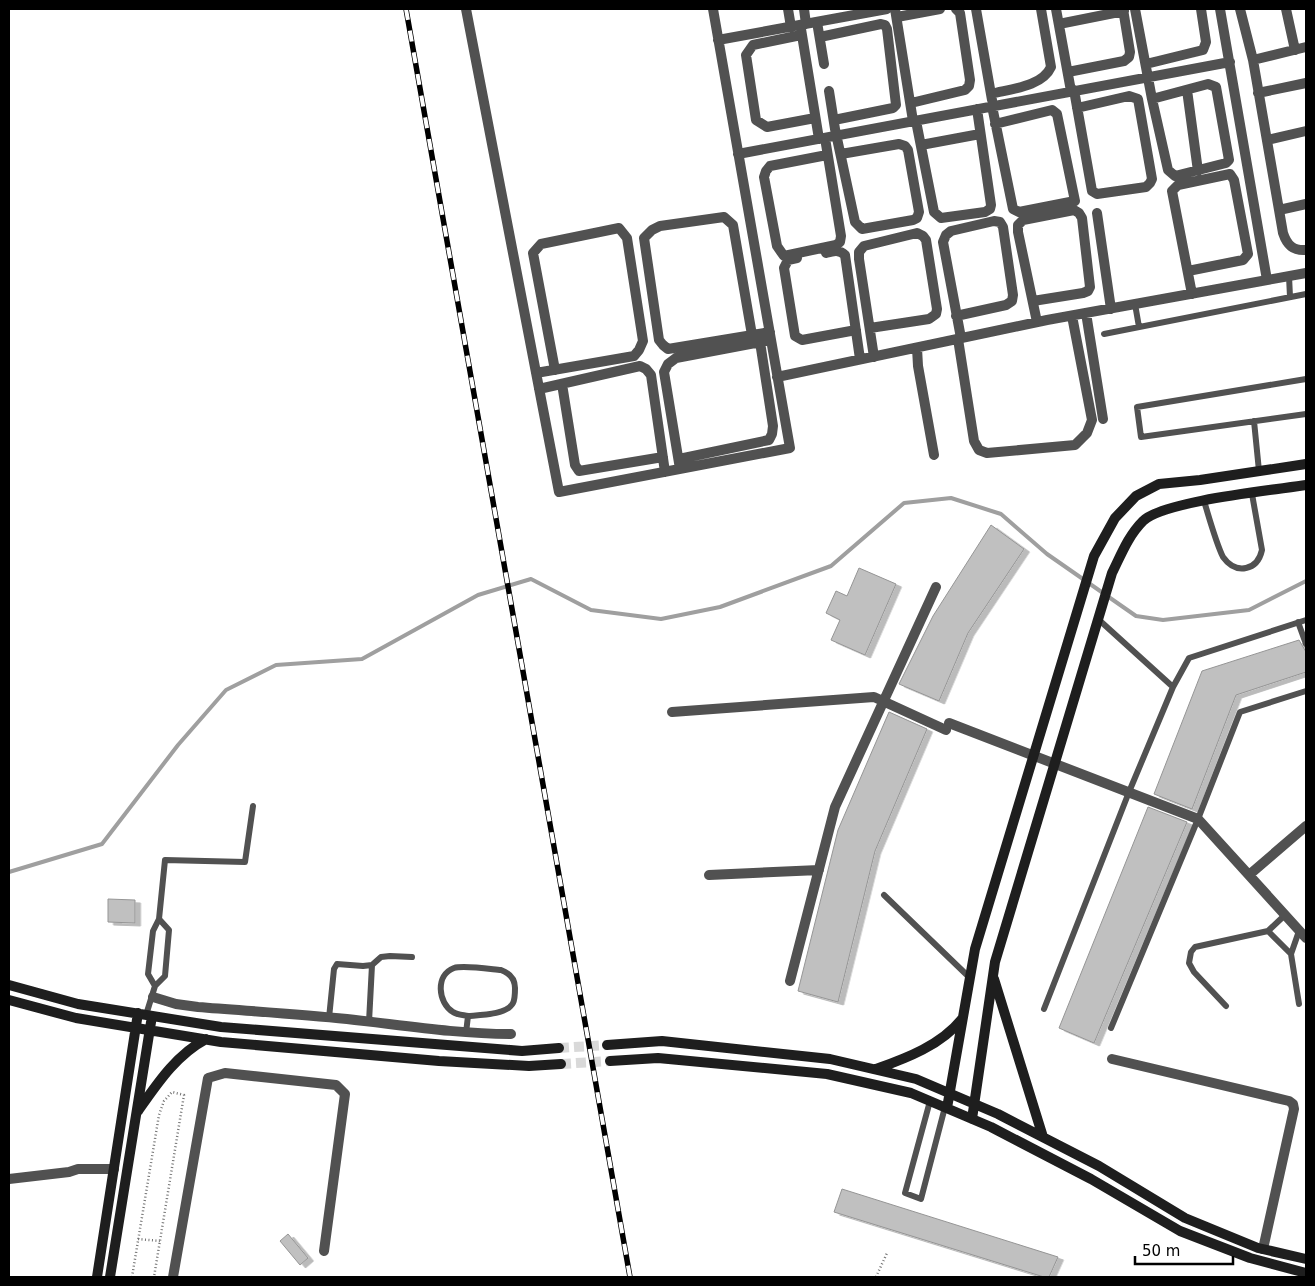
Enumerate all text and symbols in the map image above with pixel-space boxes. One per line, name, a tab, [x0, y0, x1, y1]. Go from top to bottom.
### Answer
scale bar	[1135, 1234, 1232, 1266]
text: 50 m	[1142, 1242, 1180, 1260]

